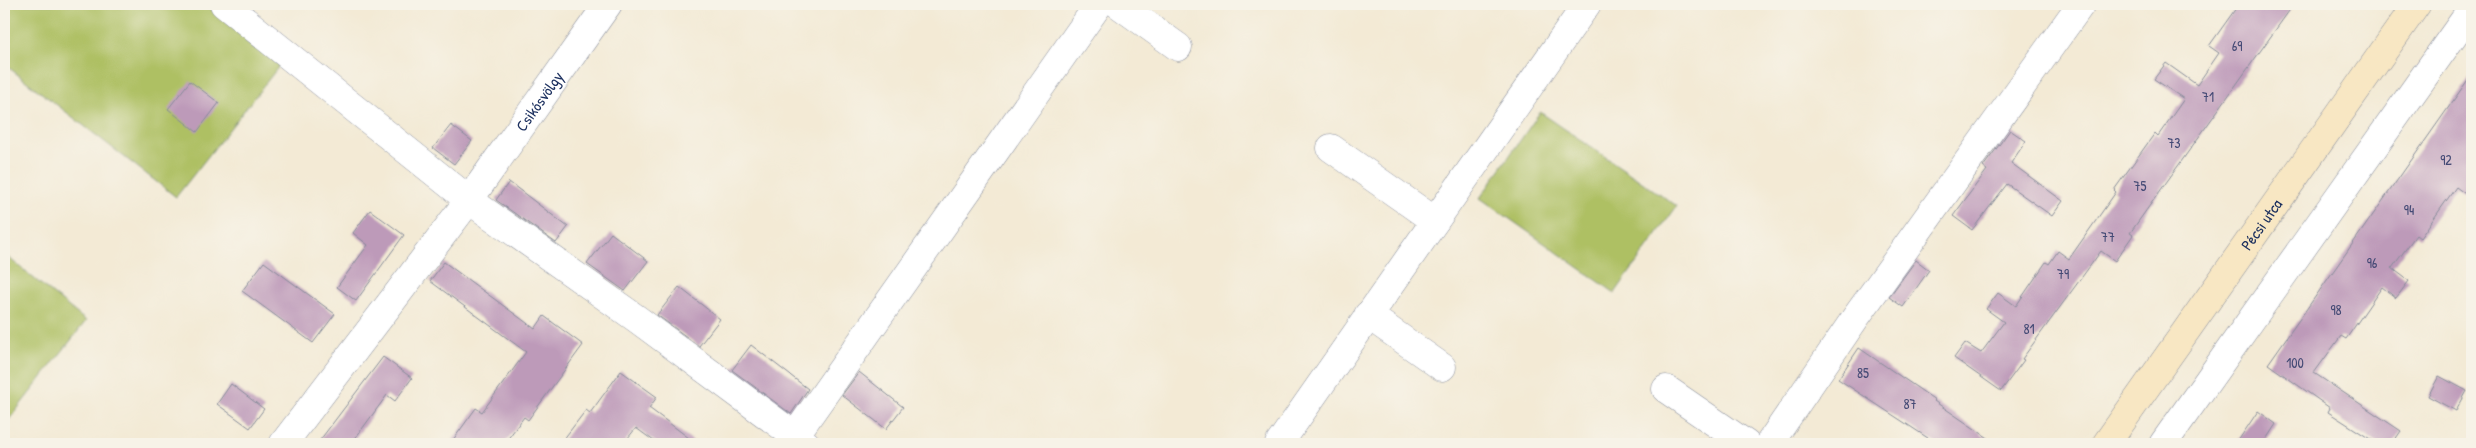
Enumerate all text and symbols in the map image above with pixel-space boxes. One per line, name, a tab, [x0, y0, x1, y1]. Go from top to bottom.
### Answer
house number: 69	[2232, 36, 2242, 55]
street label: Csikósvölgy	[510, 67, 568, 136]
house number: 71	[2202, 87, 2214, 106]
house number: 73	[2167, 133, 2181, 152]
house number: 92	[2440, 150, 2452, 169]
house number: 75	[2134, 176, 2147, 195]
street label: Pécsi utca	[2235, 194, 2287, 254]
house number: 94	[2404, 200, 2414, 219]
house number: 77	[2101, 227, 2115, 246]
house number: 96	[2367, 253, 2378, 272]
house number: 79	[2057, 264, 2069, 283]
house number: 98	[2330, 300, 2342, 319]
house number: 81	[2023, 319, 2035, 338]
house number: 100	[2286, 353, 2304, 372]
house number: 85	[1857, 363, 1869, 382]
house number: 87	[1904, 394, 1917, 413]

